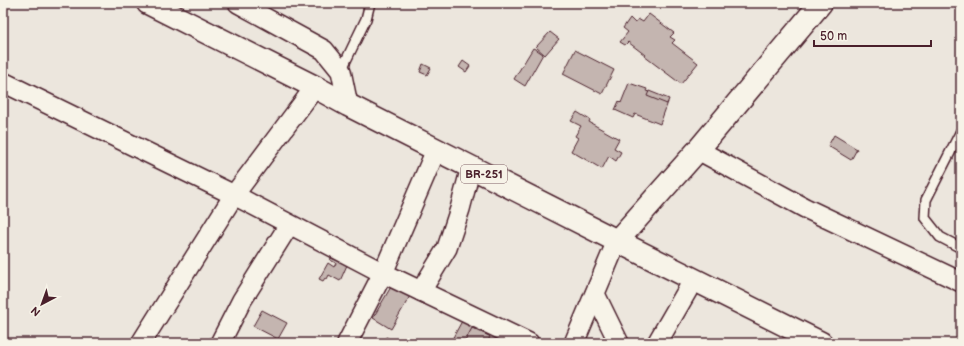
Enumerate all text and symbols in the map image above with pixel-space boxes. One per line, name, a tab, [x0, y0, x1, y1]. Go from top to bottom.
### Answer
scale bar	[814, 22, 931, 48]
text: 50 m	[820, 29, 847, 44]
road number: BR-251	[461, 165, 507, 183]
north arrow	[22, 284, 62, 324]
text: N	[28, 304, 43, 319]

